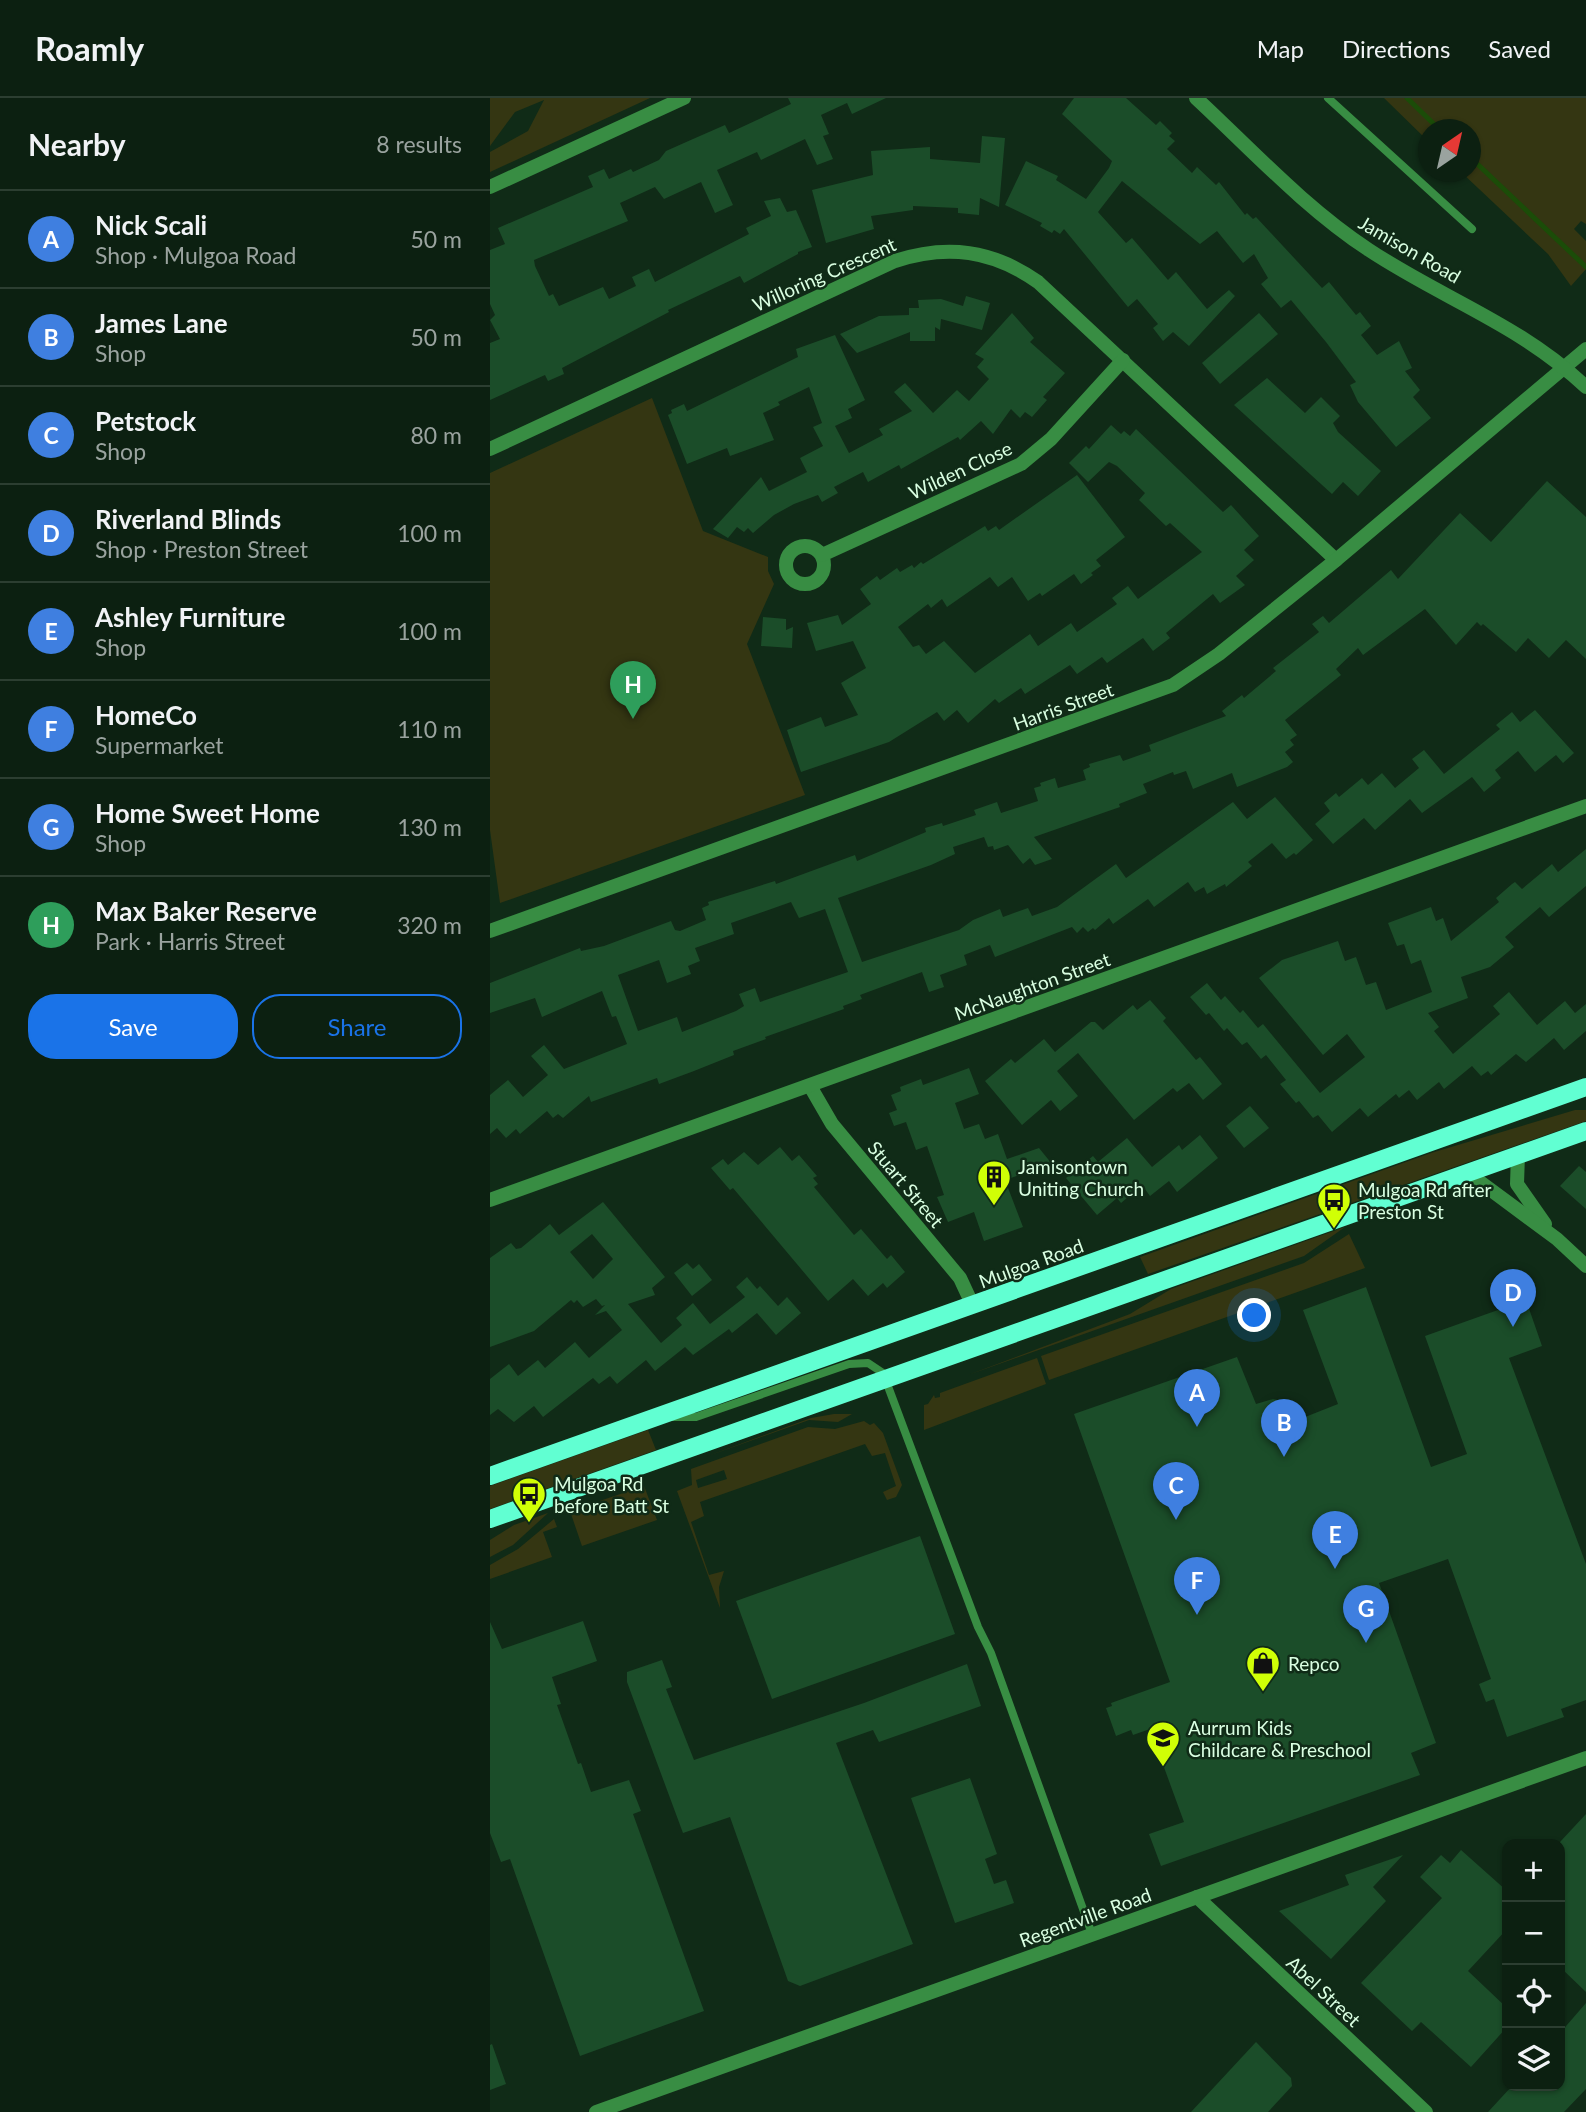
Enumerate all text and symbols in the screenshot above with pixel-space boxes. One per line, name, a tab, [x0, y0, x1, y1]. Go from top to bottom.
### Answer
text: Roamly	[35, 28, 144, 68]
text: Map	[1257, 34, 1304, 63]
text: Directions	[1342, 34, 1450, 63]
text: Saved	[1488, 34, 1551, 63]
north arrow	[1418, 119, 1481, 182]
text: Nearby	[28, 126, 126, 162]
text: 8 results	[376, 130, 462, 158]
text: Nick Scali	[95, 209, 207, 241]
street label: Jamison Road	[1355, 211, 1465, 287]
text: A	[43, 225, 59, 253]
text: 50 m	[411, 225, 462, 253]
street label: Willoring Crescent	[749, 232, 899, 316]
text: Shop · Mulgoa Road	[95, 241, 296, 269]
text: James Lane	[95, 307, 228, 339]
text: B	[43, 323, 59, 351]
text: 50 m	[411, 323, 462, 351]
text: Shop	[95, 339, 146, 367]
text: Petstock	[95, 405, 196, 437]
text: C	[43, 421, 59, 449]
text: 80 m	[411, 421, 462, 449]
street label: Wilden Close	[905, 436, 1015, 504]
text: Shop	[95, 437, 146, 465]
text: Riverland Blinds	[95, 503, 281, 535]
text: D	[42, 519, 60, 547]
text: 100 m	[397, 519, 462, 547]
text: Shop · Preston Street	[95, 535, 308, 563]
text: Ashley Furniture	[95, 601, 285, 633]
text: E	[44, 617, 58, 645]
text: 100 m	[397, 617, 462, 645]
text: Shop	[95, 633, 146, 661]
pin: H	[610, 661, 656, 719]
street label: Harris Street	[1010, 677, 1117, 735]
text: HomeCo	[95, 699, 197, 731]
text: F	[44, 715, 58, 743]
text: 110 m	[397, 715, 462, 743]
text: Supermarket	[95, 731, 224, 759]
text: Home Sweet Home	[95, 797, 320, 829]
text: G	[43, 813, 59, 841]
text: 130 m	[397, 813, 462, 841]
text: Shop	[95, 829, 146, 857]
text: Max Baker Reserve	[95, 895, 317, 927]
text: H	[42, 911, 60, 939]
text: 320 m	[397, 911, 462, 939]
text: Park · Harris Street	[95, 927, 285, 955]
street label: McNaughton Street	[951, 947, 1113, 1025]
button: Save	[28, 994, 238, 1059]
button: Share	[252, 994, 462, 1059]
street label: Stuart Street	[863, 1136, 949, 1232]
place label: Jamisontown Uniting Church	[1018, 1155, 1144, 1200]
building icon: Jamisontown Uniting Church	[975, 1158, 1013, 1207]
place label: Mulgoa Rd after Preston St	[1358, 1178, 1492, 1223]
bus stop icon: Mulgoa Rd after Preston St	[1315, 1181, 1353, 1230]
street label: Mulgoa Road	[976, 1233, 1086, 1293]
pin: D	[1490, 1269, 1536, 1327]
your location	[1237, 1298, 1271, 1332]
pin: A	[1174, 1369, 1220, 1427]
pin: B	[1261, 1399, 1307, 1457]
pin: C	[1153, 1462, 1199, 1520]
place label: Mulgoa Rd before Batt St	[554, 1472, 669, 1517]
bus stop icon: Mulgoa Rd before Batt St	[510, 1475, 548, 1524]
pin: E	[1312, 1511, 1358, 1569]
pin: F	[1174, 1557, 1220, 1615]
pin: G	[1343, 1585, 1389, 1643]
shop icon: Repco	[1244, 1644, 1282, 1693]
place label: Repco	[1288, 1652, 1340, 1675]
place label: Aurrum Kids Childcare & Preschool	[1188, 1716, 1371, 1761]
school or university icon: Aurrum Kids Childcare & Preschool	[1144, 1719, 1182, 1768]
map controls	[1502, 1839, 1565, 2091]
button: +	[1502, 1839, 1565, 1902]
street label: Regentville Road	[1016, 1882, 1154, 1952]
button: −	[1502, 1902, 1565, 1965]
street label: Abel Street	[1282, 1951, 1366, 2031]
button: locate	[1502, 1965, 1565, 2028]
button: layers	[1502, 2028, 1565, 2091]

